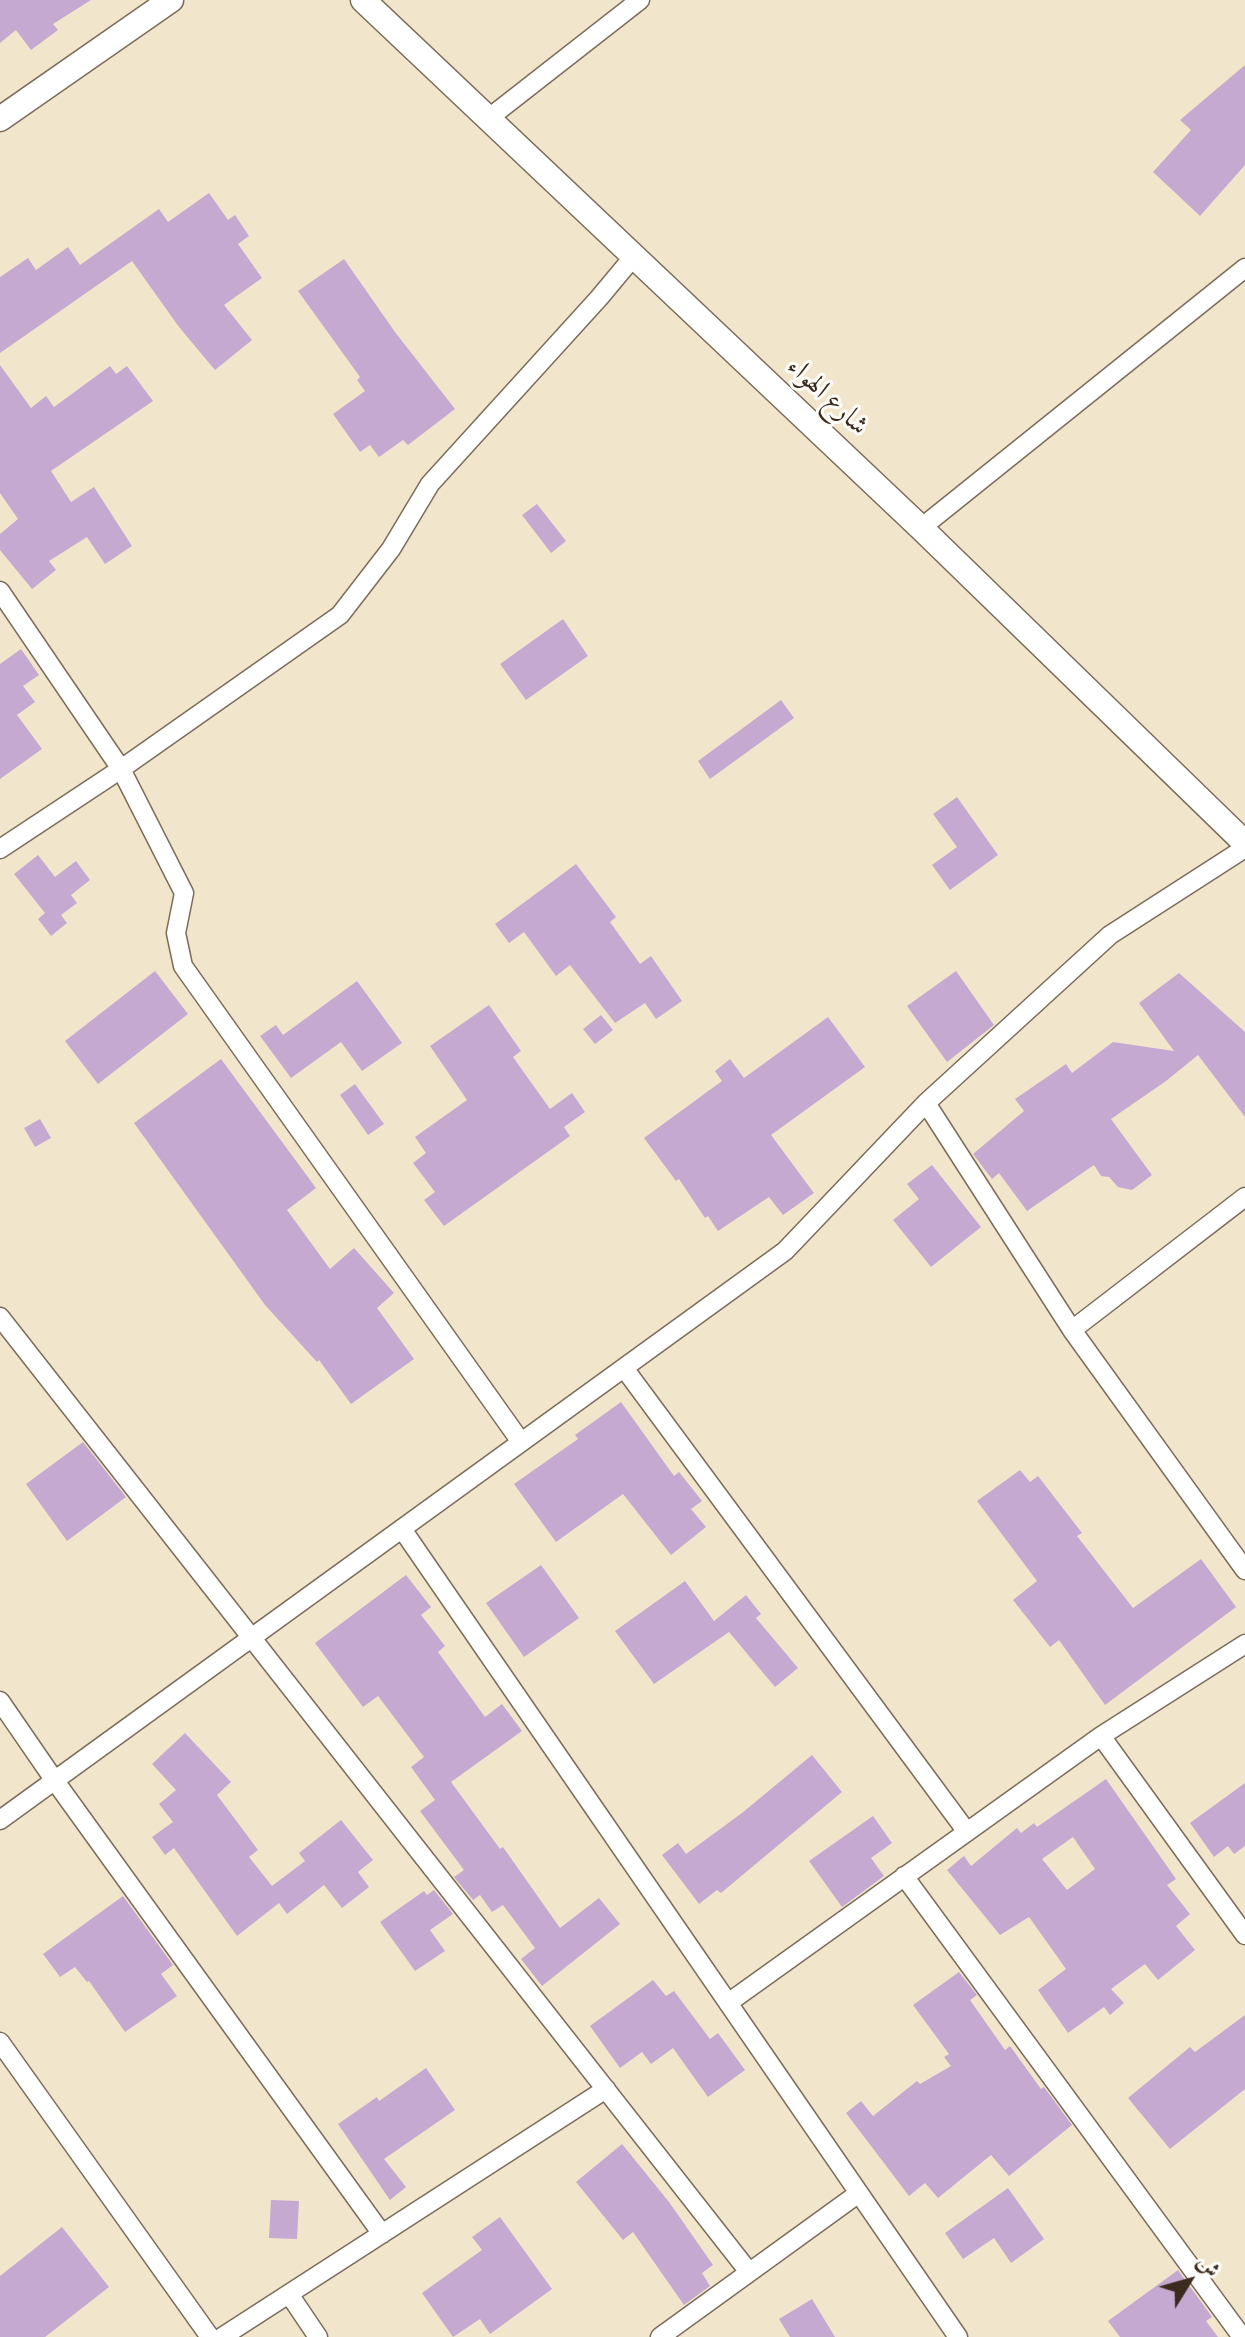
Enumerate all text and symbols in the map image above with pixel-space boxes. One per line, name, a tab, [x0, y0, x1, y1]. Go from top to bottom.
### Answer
street label: شارع الهواء	[779, 351, 875, 443]
north arrow	[1149, 2241, 1229, 2321]
text: ش	[1190, 2249, 1227, 2284]

